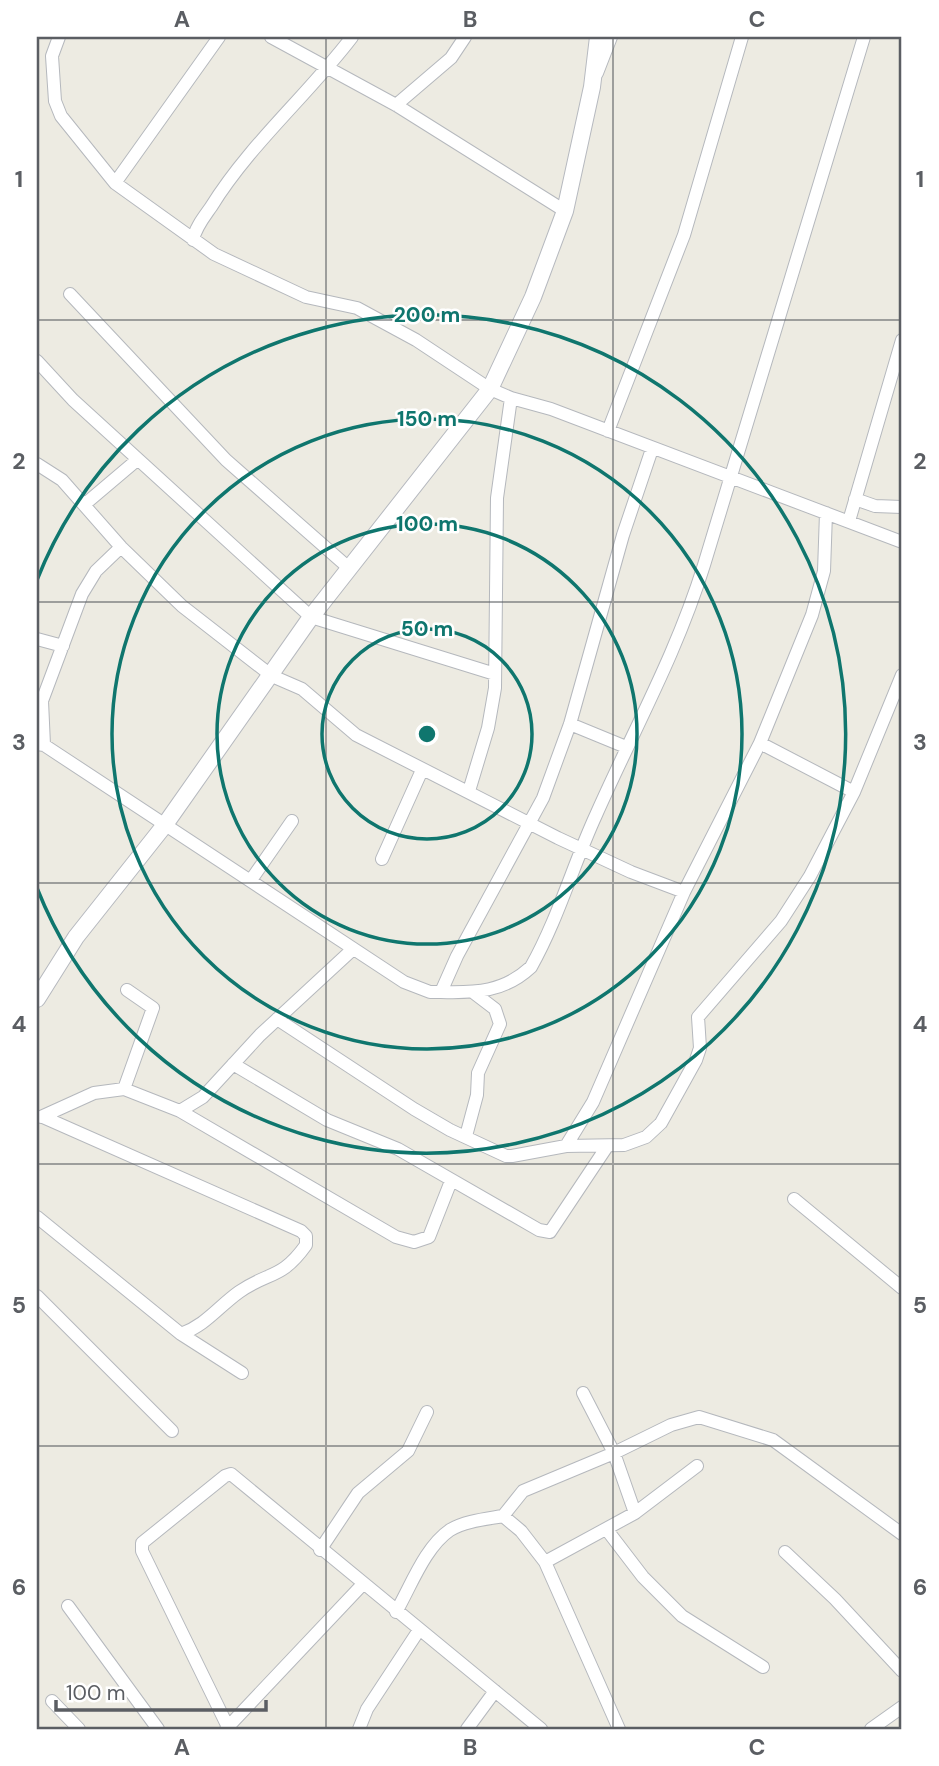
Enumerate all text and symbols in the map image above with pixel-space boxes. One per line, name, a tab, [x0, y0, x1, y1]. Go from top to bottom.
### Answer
text: A	[174, 4, 190, 34]
text: B	[463, 4, 477, 34]
text: C	[749, 4, 765, 34]
text: 1	[15, 164, 23, 194]
text: 1	[916, 164, 924, 194]
text: 200 m	[394, 301, 460, 329]
text: 150 m	[397, 405, 457, 433]
text: 2	[12, 446, 26, 476]
text: 2	[913, 446, 927, 476]
text: 100 m	[396, 510, 458, 538]
text: 50 m	[401, 615, 453, 643]
centre of rings	[415, 722, 439, 746]
text: 3	[12, 727, 26, 757]
text: 3	[913, 727, 927, 757]
text: 4	[12, 1009, 27, 1039]
text: 4	[913, 1009, 928, 1039]
text: 5	[12, 1290, 26, 1320]
text: 5	[913, 1290, 927, 1320]
text: 6	[12, 1572, 26, 1602]
text: 6	[913, 1572, 927, 1602]
scale bar	[56, 1668, 266, 1712]
text: 100 m	[66, 1679, 126, 1707]
text: A	[174, 1732, 190, 1762]
text: B	[463, 1732, 477, 1762]
text: C	[749, 1732, 765, 1762]

